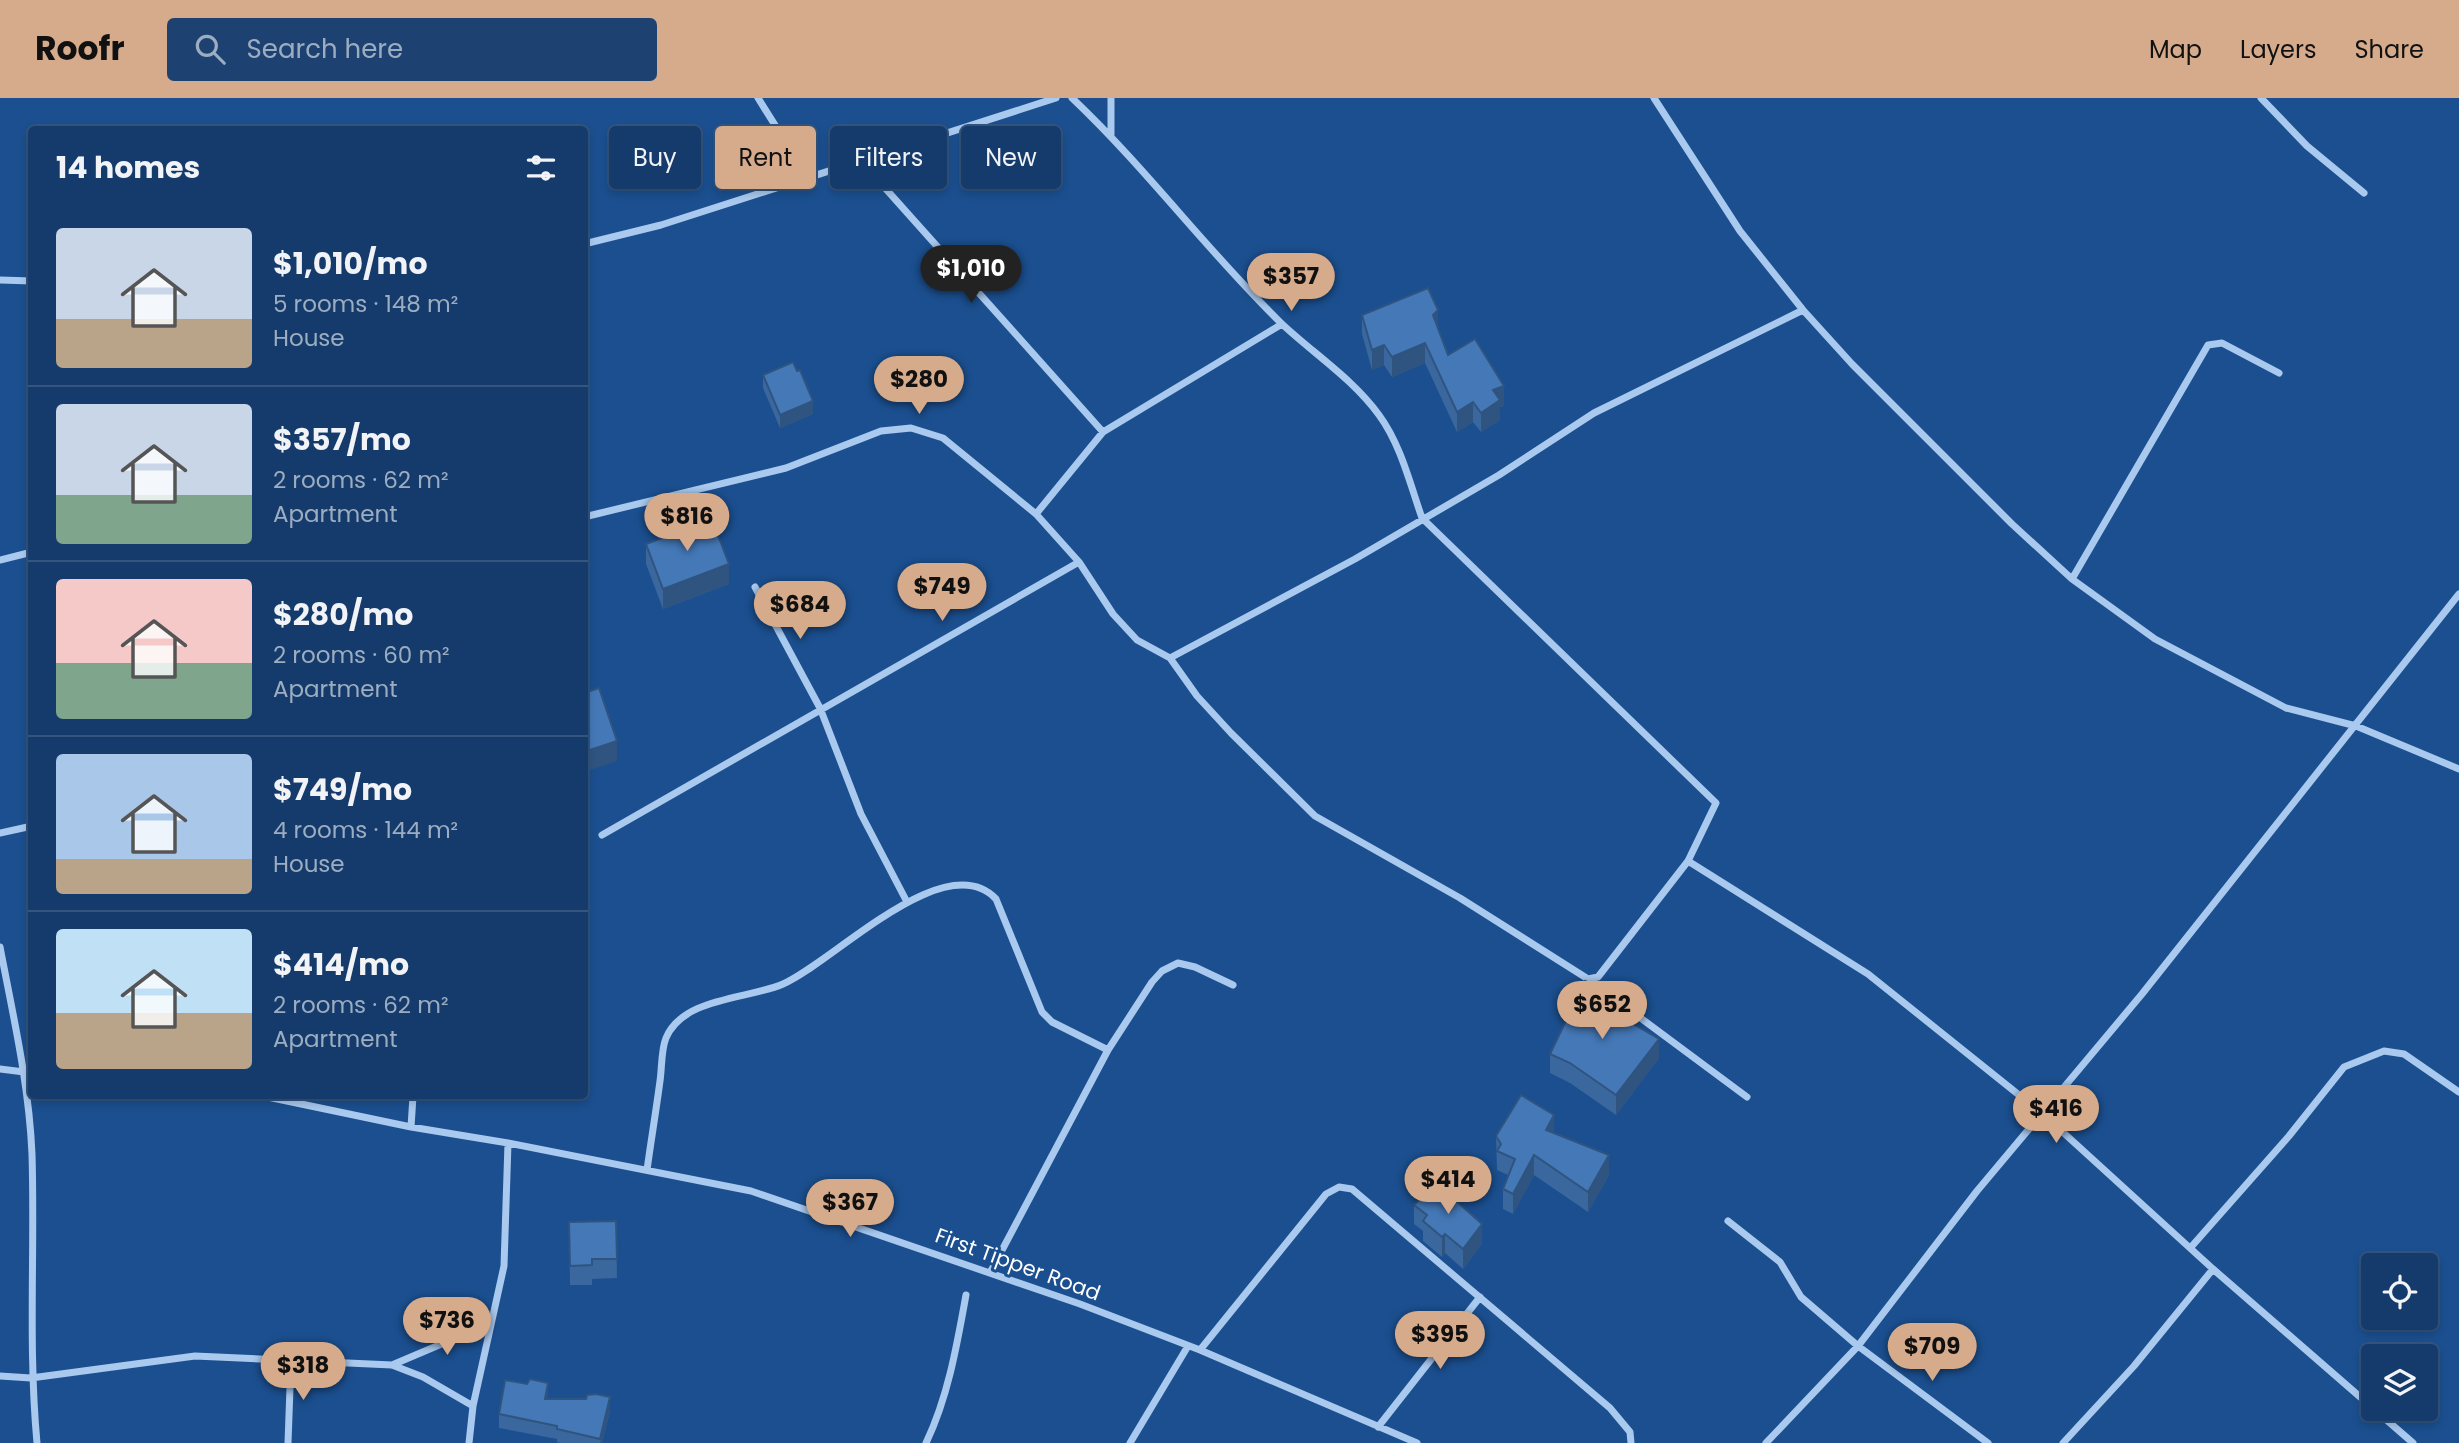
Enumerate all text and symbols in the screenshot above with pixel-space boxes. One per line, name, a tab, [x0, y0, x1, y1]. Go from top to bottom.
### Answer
search box	[167, 18, 657, 81]
text: Roofr	[35, 25, 125, 72]
icon: search	[191, 30, 229, 68]
text: Search here	[247, 31, 403, 67]
text: Map	[2149, 33, 2202, 66]
text: Layers	[2240, 33, 2316, 66]
text: Share	[2354, 33, 2424, 66]
chip: Buy	[609, 126, 701, 189]
chip: Rent	[715, 126, 816, 189]
chip: Filters	[830, 126, 947, 189]
chip: New	[961, 126, 1061, 189]
text: 14 homes	[56, 146, 200, 189]
icon: filters	[522, 149, 560, 187]
text: $1,010/mo	[273, 242, 428, 285]
pin: $1,010	[914, 246, 1028, 305]
text: $1,010	[936, 252, 1006, 284]
pin: $357	[1250, 254, 1332, 313]
icon: home	[112, 256, 196, 340]
text: $357	[1263, 260, 1319, 292]
text: 5 rooms · 148 m²	[273, 288, 458, 320]
text: House	[273, 322, 345, 354]
pin: $280	[878, 356, 960, 416]
text: $280	[890, 363, 948, 395]
text: $357/mo	[273, 418, 411, 461]
icon: home	[112, 432, 196, 516]
text: 2 rooms · 62 m²	[273, 464, 449, 496]
pin: $816	[646, 494, 728, 553]
text: Apartment	[273, 498, 398, 530]
text: $816	[660, 500, 714, 532]
pin: $749	[901, 564, 983, 623]
text: $749	[913, 570, 971, 602]
pin: $684	[759, 582, 841, 641]
text: $684	[770, 588, 830, 620]
text: $280/mo	[273, 593, 413, 636]
icon: home	[112, 607, 196, 691]
text: 2 rooms · 60 m²	[273, 639, 450, 671]
text: Apartment	[273, 673, 398, 705]
text: $749/mo	[273, 768, 412, 811]
icon: home	[112, 782, 196, 866]
text: 4 rooms · 144 m²	[273, 814, 458, 846]
text: House	[273, 848, 345, 880]
text: $414/mo	[273, 943, 409, 986]
icon: home	[112, 957, 196, 1041]
pin: $652	[1561, 982, 1643, 1041]
text: $652	[1573, 988, 1631, 1020]
text: 2 rooms · 62 m²	[273, 989, 449, 1021]
text: Apartment	[273, 1023, 398, 1055]
pin: $416	[2015, 1086, 2097, 1145]
text: $416	[2029, 1092, 2083, 1124]
pin: $414	[1407, 1156, 1489, 1216]
text: $414	[1421, 1163, 1475, 1195]
pin: $367	[809, 1180, 891, 1239]
text: $367	[822, 1186, 878, 1218]
street label: First Tipper Road	[931, 1221, 1105, 1307]
map controls	[2361, 1253, 2438, 1421]
button: locate	[2361, 1253, 2438, 1330]
pin: $736	[406, 1298, 488, 1357]
text: $736	[419, 1304, 475, 1336]
pin: $395	[1399, 1312, 1481, 1371]
text: $395	[1411, 1318, 1469, 1350]
pin: $709	[1891, 1324, 1973, 1383]
text: $709	[1904, 1330, 1960, 1362]
pin: $318	[262, 1342, 344, 1402]
button: layers	[2361, 1344, 2438, 1421]
text: $318	[277, 1349, 329, 1381]

